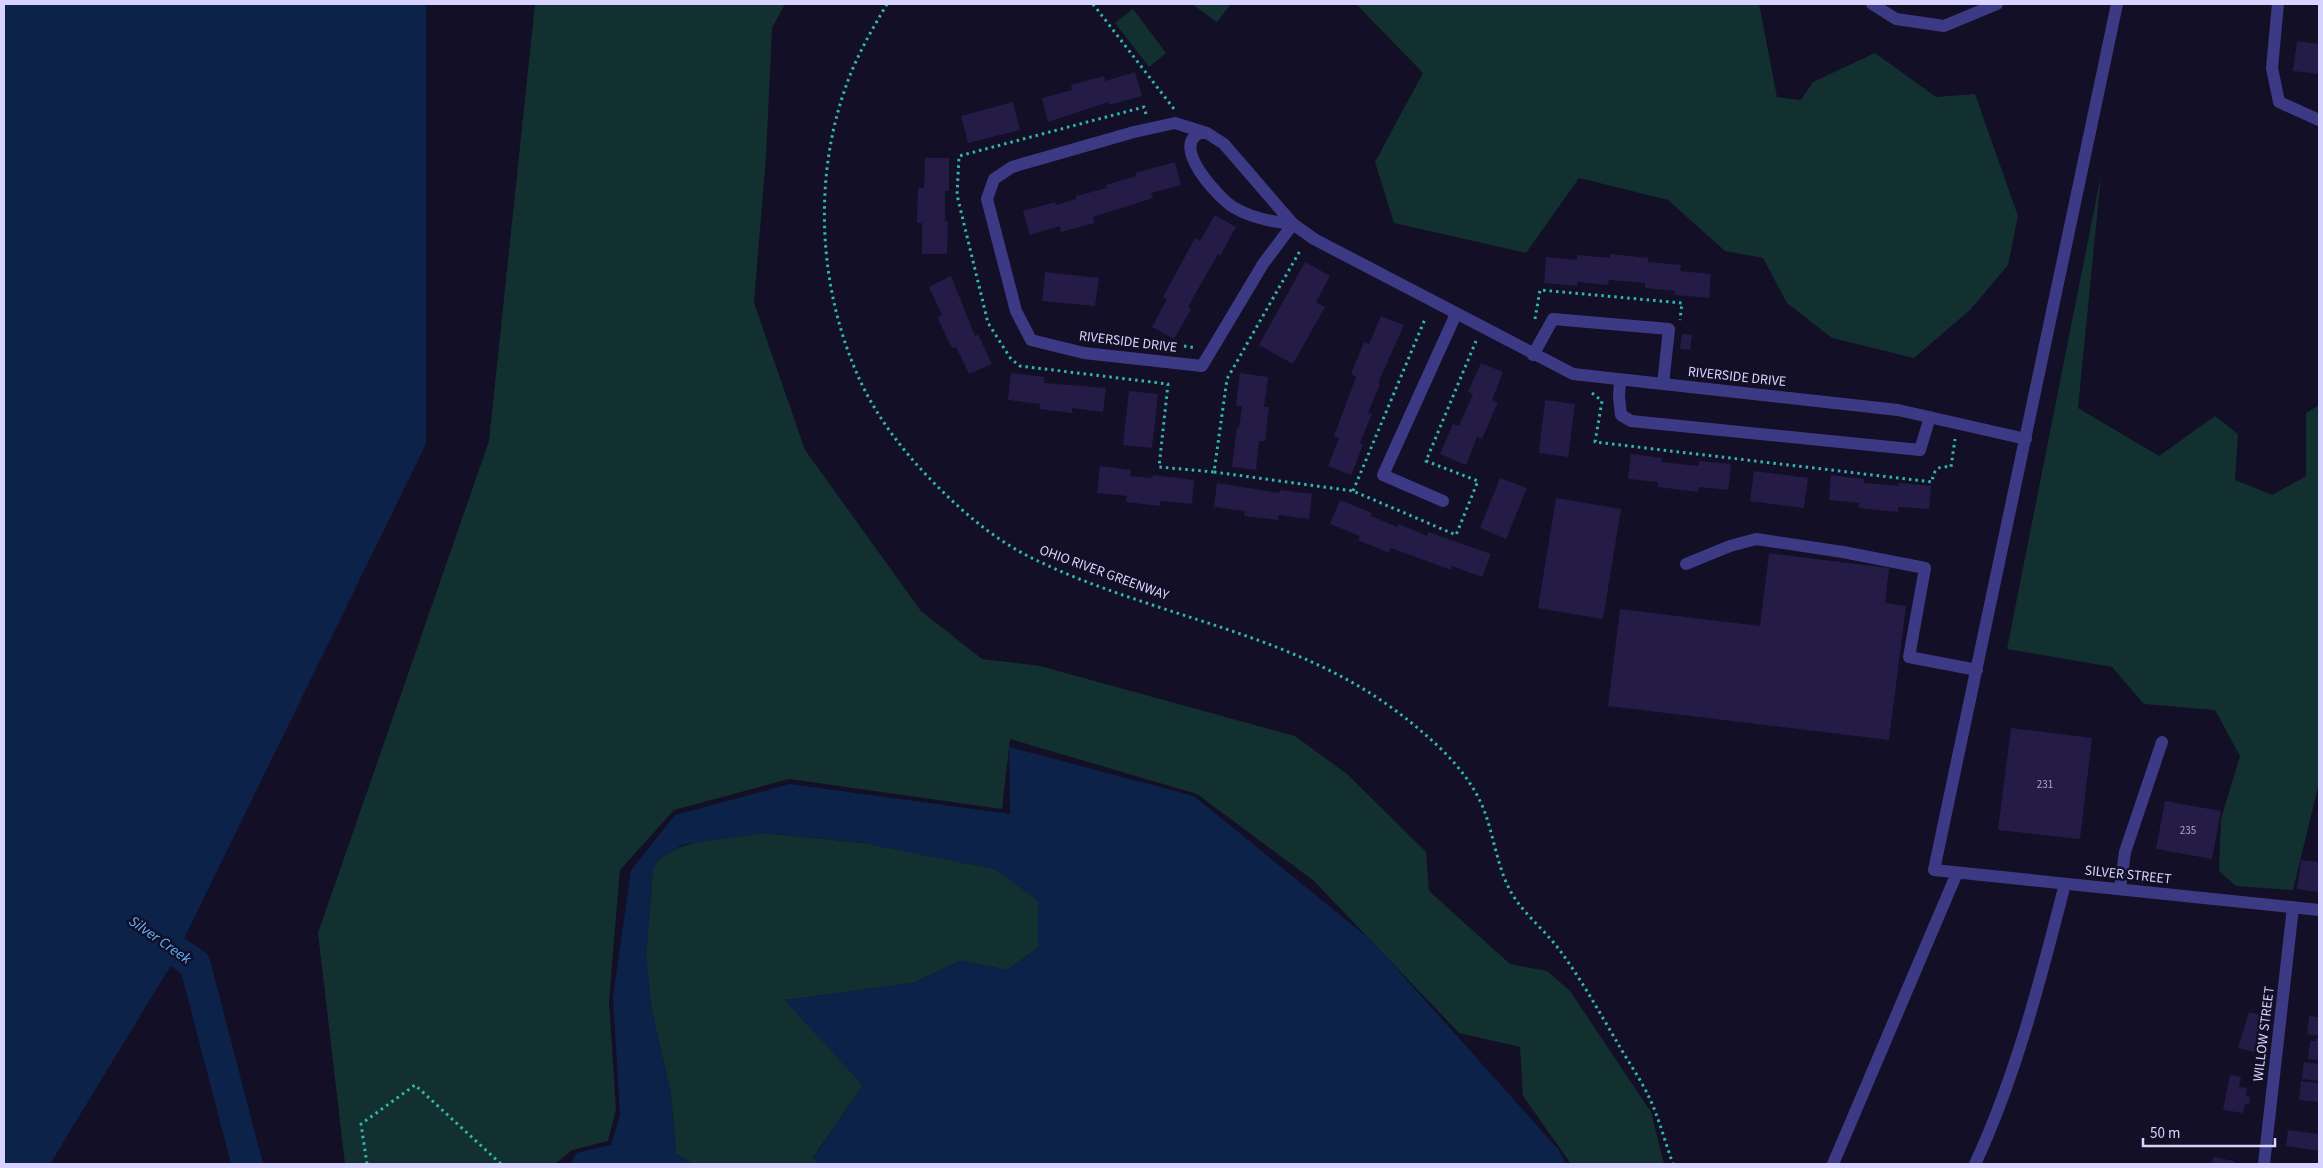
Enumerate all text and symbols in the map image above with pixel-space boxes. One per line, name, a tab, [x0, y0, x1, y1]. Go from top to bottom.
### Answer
street label: RIVERSIDE DRIVE	[1078, 326, 1178, 358]
street label: RIVERSIDE DRIVE	[1687, 362, 1787, 392]
street label: OHIO RIVER GREENWAY	[1036, 540, 1172, 606]
house number: 231	[2037, 777, 2053, 792]
house number: 235	[2180, 823, 2196, 838]
street label: SILVER STREET	[2084, 860, 2173, 890]
water label: Silver Creek	[125, 911, 196, 970]
street label: WILLOW STREET	[2248, 985, 2280, 1083]
scale bar	[2143, 1116, 2276, 1148]
text: 50 m	[2150, 1123, 2180, 1144]

